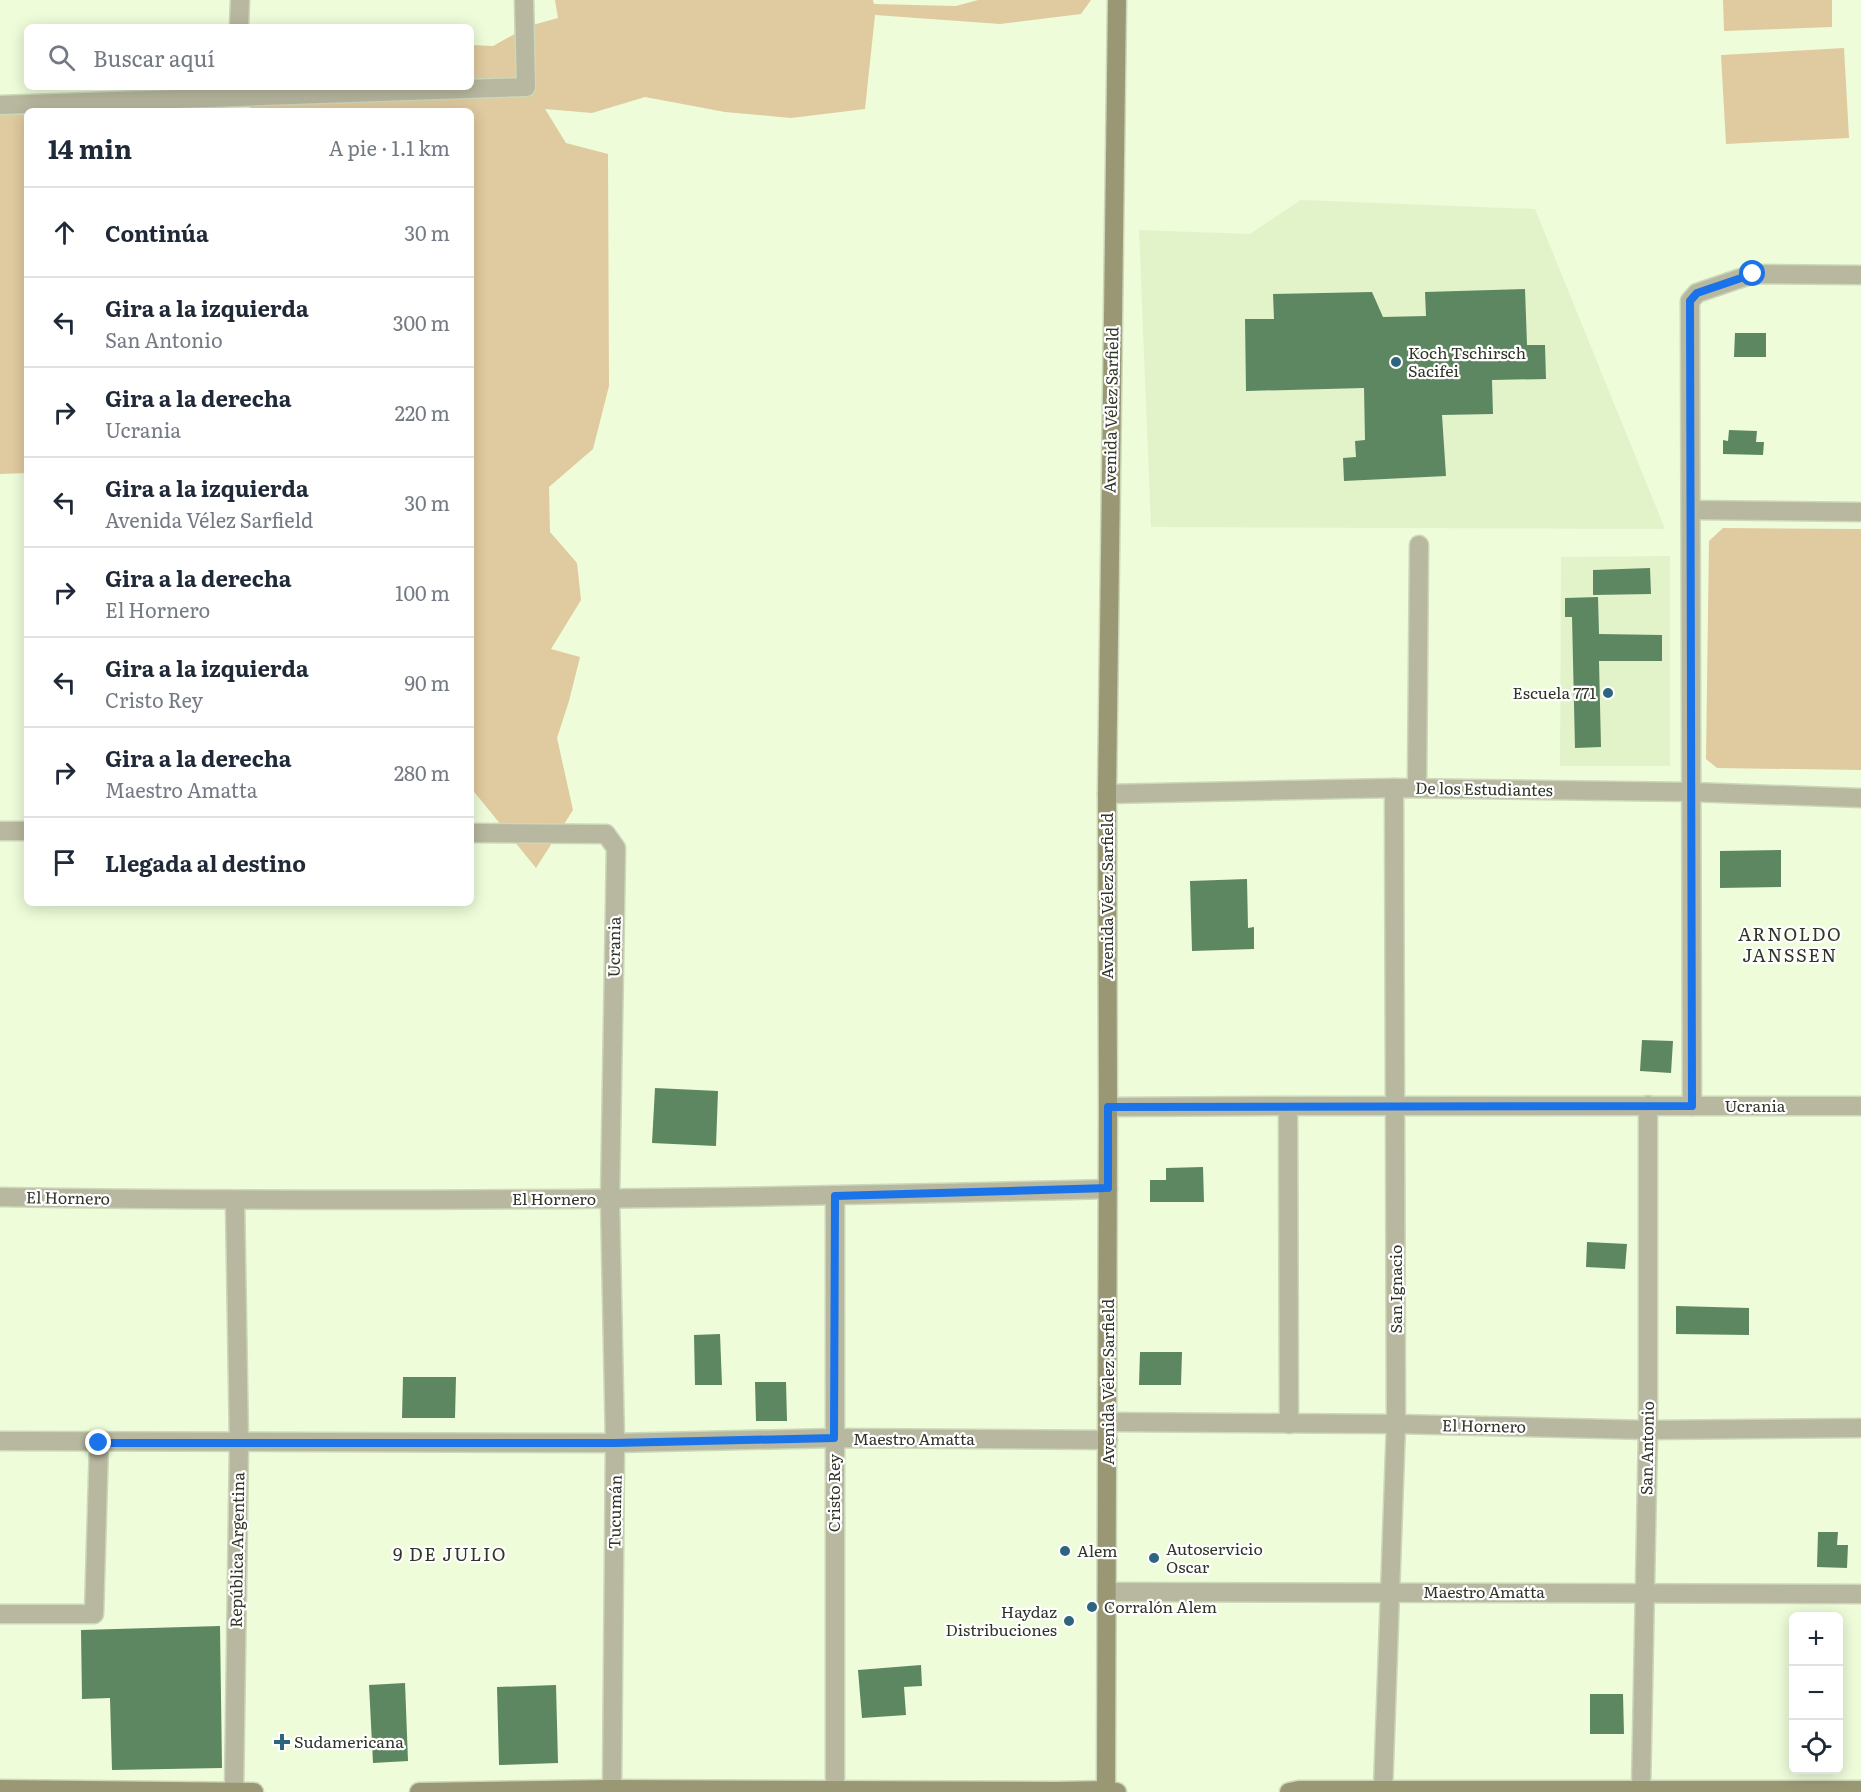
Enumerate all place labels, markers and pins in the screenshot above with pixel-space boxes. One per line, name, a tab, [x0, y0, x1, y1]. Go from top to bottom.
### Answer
place label: Koch Tschirsch Sacifei	[1408, 340, 1526, 382]
marker: Koch Tschirsch Sacifei	[1389, 355, 1403, 369]
place label: Escuela 771	[1512, 680, 1596, 704]
marker: Escuela 771	[1601, 686, 1615, 700]
place label: Autoservicio Oscar	[1166, 1536, 1263, 1578]
place label: Alem	[1077, 1538, 1118, 1562]
marker: Alem	[1058, 1544, 1072, 1558]
marker: Autoservicio Oscar	[1147, 1551, 1161, 1565]
place label: Corralón Alem	[1104, 1594, 1217, 1618]
place label: Haydaz Distribuciones	[946, 1599, 1057, 1641]
marker: Corralón Alem	[1085, 1600, 1099, 1614]
marker: Haydaz Distribuciones	[1062, 1614, 1076, 1628]
place label: Sudamericana	[294, 1729, 404, 1753]
marker: Sudamericana	[275, 1735, 289, 1749]

